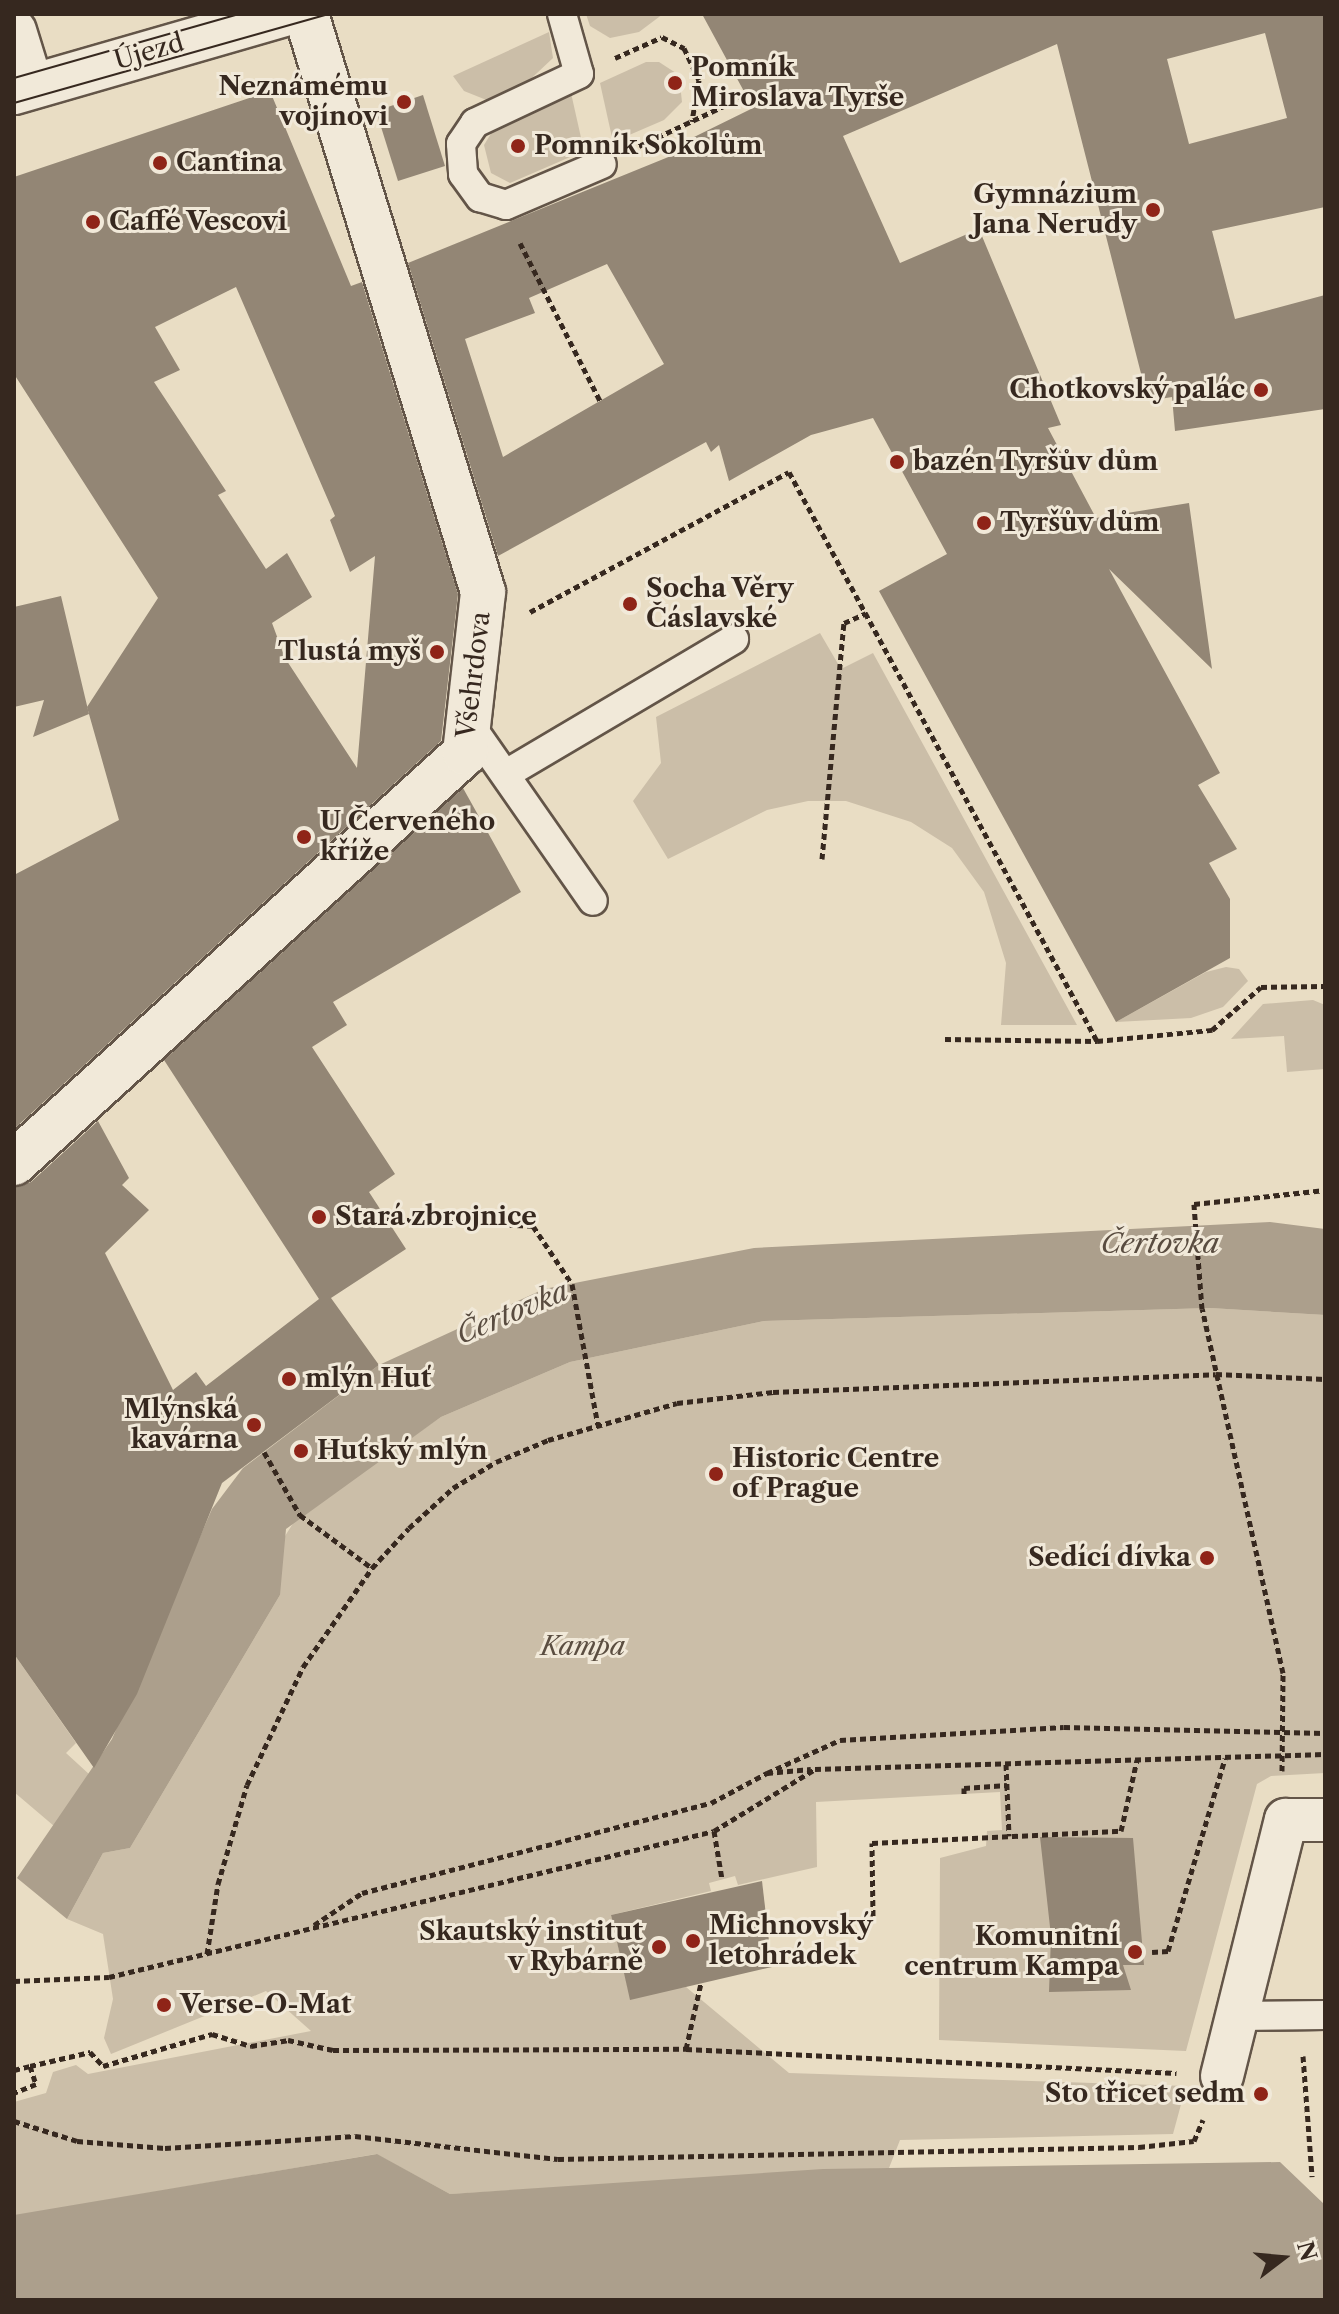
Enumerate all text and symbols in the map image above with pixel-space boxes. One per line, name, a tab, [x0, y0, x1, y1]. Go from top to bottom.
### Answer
street label: Újezd	[111, 27, 187, 77]
place label: Pomník Miroslava Tyrše	[691, 52, 905, 114]
place label: Neznámému vojínovi	[218, 71, 388, 132]
marker: Pomník Miroslava Tyrše	[666, 74, 684, 92]
marker: Neznámému vojínovi	[395, 93, 413, 111]
place label: Pomník Sokolům	[534, 130, 763, 162]
marker: Pomník Sokolům	[509, 137, 527, 155]
place label: Cantina	[176, 147, 282, 179]
marker: Cantina	[151, 154, 169, 172]
place label: Gymnázium Jana Nerudy	[972, 179, 1137, 240]
marker: Gymnázium Jana Nerudy	[1144, 201, 1162, 219]
place label: Caffé Vescovi	[109, 206, 288, 238]
marker: Caffé Vescovi	[84, 213, 102, 231]
place label: Chotkovský palác	[1009, 374, 1245, 406]
marker: Chotkovský palác	[1252, 381, 1270, 399]
place label: bazén Tyršův dům	[913, 446, 1160, 478]
marker: bazén Tyršův dům	[888, 453, 906, 471]
place label: Tyršův dům	[1000, 507, 1160, 539]
marker: Tyršův dům	[975, 514, 993, 532]
place label: Socha Věry Čáslavské	[646, 573, 795, 634]
marker: Socha Věry Čáslavské	[621, 595, 639, 613]
street label: Všehrdova	[451, 610, 497, 740]
place label: Tlustá myš	[278, 636, 421, 668]
marker: Tlustá myš	[428, 643, 446, 661]
place label: U Červeného kříže	[320, 806, 495, 868]
marker: U Červeného kříže	[295, 828, 313, 846]
place label: Stará zbrojnice	[335, 1201, 537, 1233]
marker: Stará zbrojnice	[310, 1208, 328, 1226]
water label: Čertovka	[1101, 1226, 1219, 1260]
water label: Čertovka	[451, 1273, 573, 1351]
place label: mlýn Huť	[305, 1363, 431, 1395]
marker: mlýn Huť	[280, 1370, 298, 1388]
place label: Mlýnská kavárna	[124, 1394, 238, 1456]
marker: Mlýnská kavárna	[245, 1416, 263, 1434]
place label: Huťský mlýn	[317, 1435, 488, 1467]
marker: Huťský mlýn	[292, 1442, 310, 1460]
place label: Historic Centre of Prague	[732, 1443, 939, 1504]
marker: Historic Centre of Prague	[707, 1465, 725, 1483]
place label: Sedící dívka	[1028, 1542, 1191, 1574]
marker: Sedící dívka	[1198, 1549, 1216, 1567]
park label: Kampa	[541, 1631, 625, 1663]
place label: Michnovský letohrádek	[709, 1910, 873, 1972]
place label: Skautský institut v Rybárně	[418, 1916, 643, 1978]
place label: Komunitní centrum Kampa	[904, 1921, 1119, 1982]
marker: Michnovský letohrádek	[684, 1932, 702, 1950]
marker: Skautský institut v Rybárně	[650, 1938, 668, 1956]
marker: Komunitní centrum Kampa	[1126, 1943, 1144, 1961]
place label: Verse-O-Mat	[180, 1989, 351, 2021]
marker: Verse-O-Mat	[155, 1996, 173, 2014]
place label: Sto třicet sedm	[1045, 2078, 1245, 2110]
marker: Sto třicet sedm	[1252, 2085, 1270, 2103]
north arrow	[1243, 2218, 1323, 2298]
text: N	[1291, 2238, 1322, 2264]

